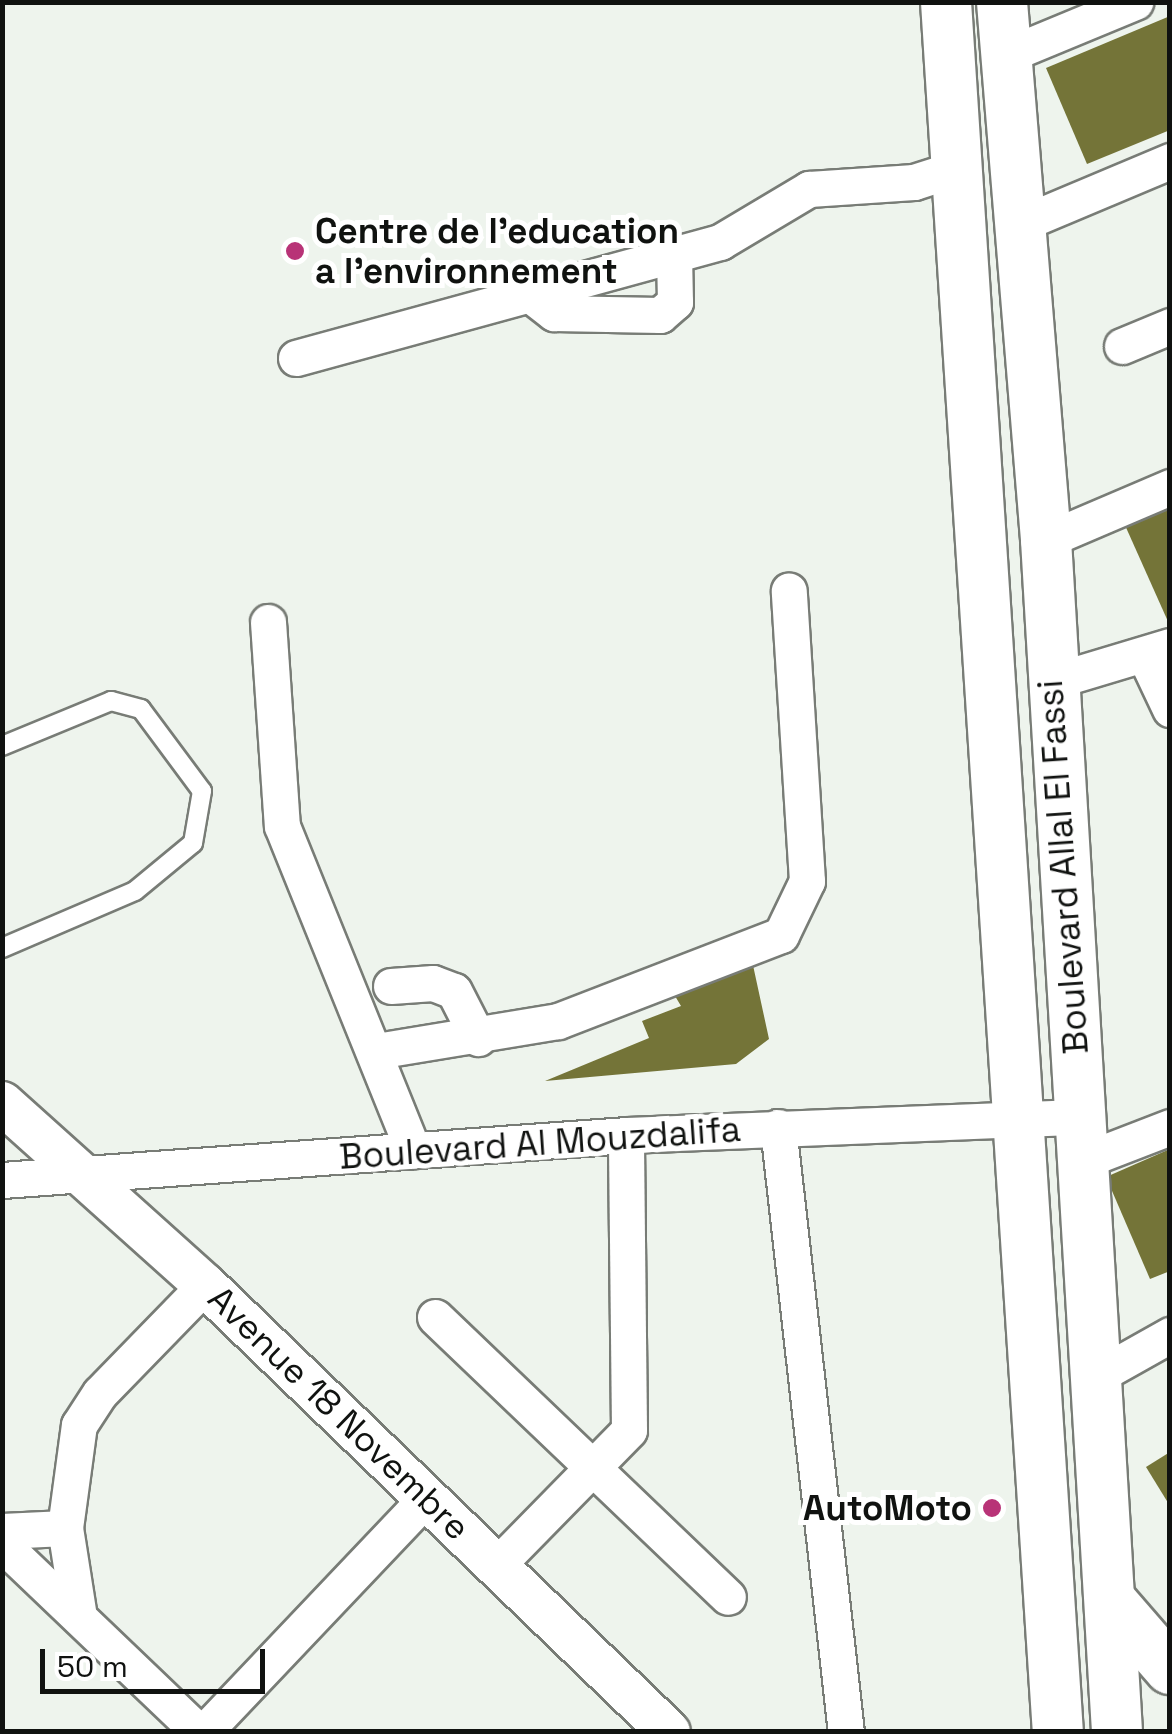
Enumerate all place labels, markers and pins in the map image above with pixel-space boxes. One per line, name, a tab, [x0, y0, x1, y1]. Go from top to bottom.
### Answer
place label: Centre de l'education a l'environnement	[315, 210, 679, 292]
marker: Centre de l'education a l'environnement	[284, 240, 306, 262]
place label: AutoMoto	[803, 1487, 972, 1529]
marker: AutoMoto	[981, 1497, 1003, 1519]

